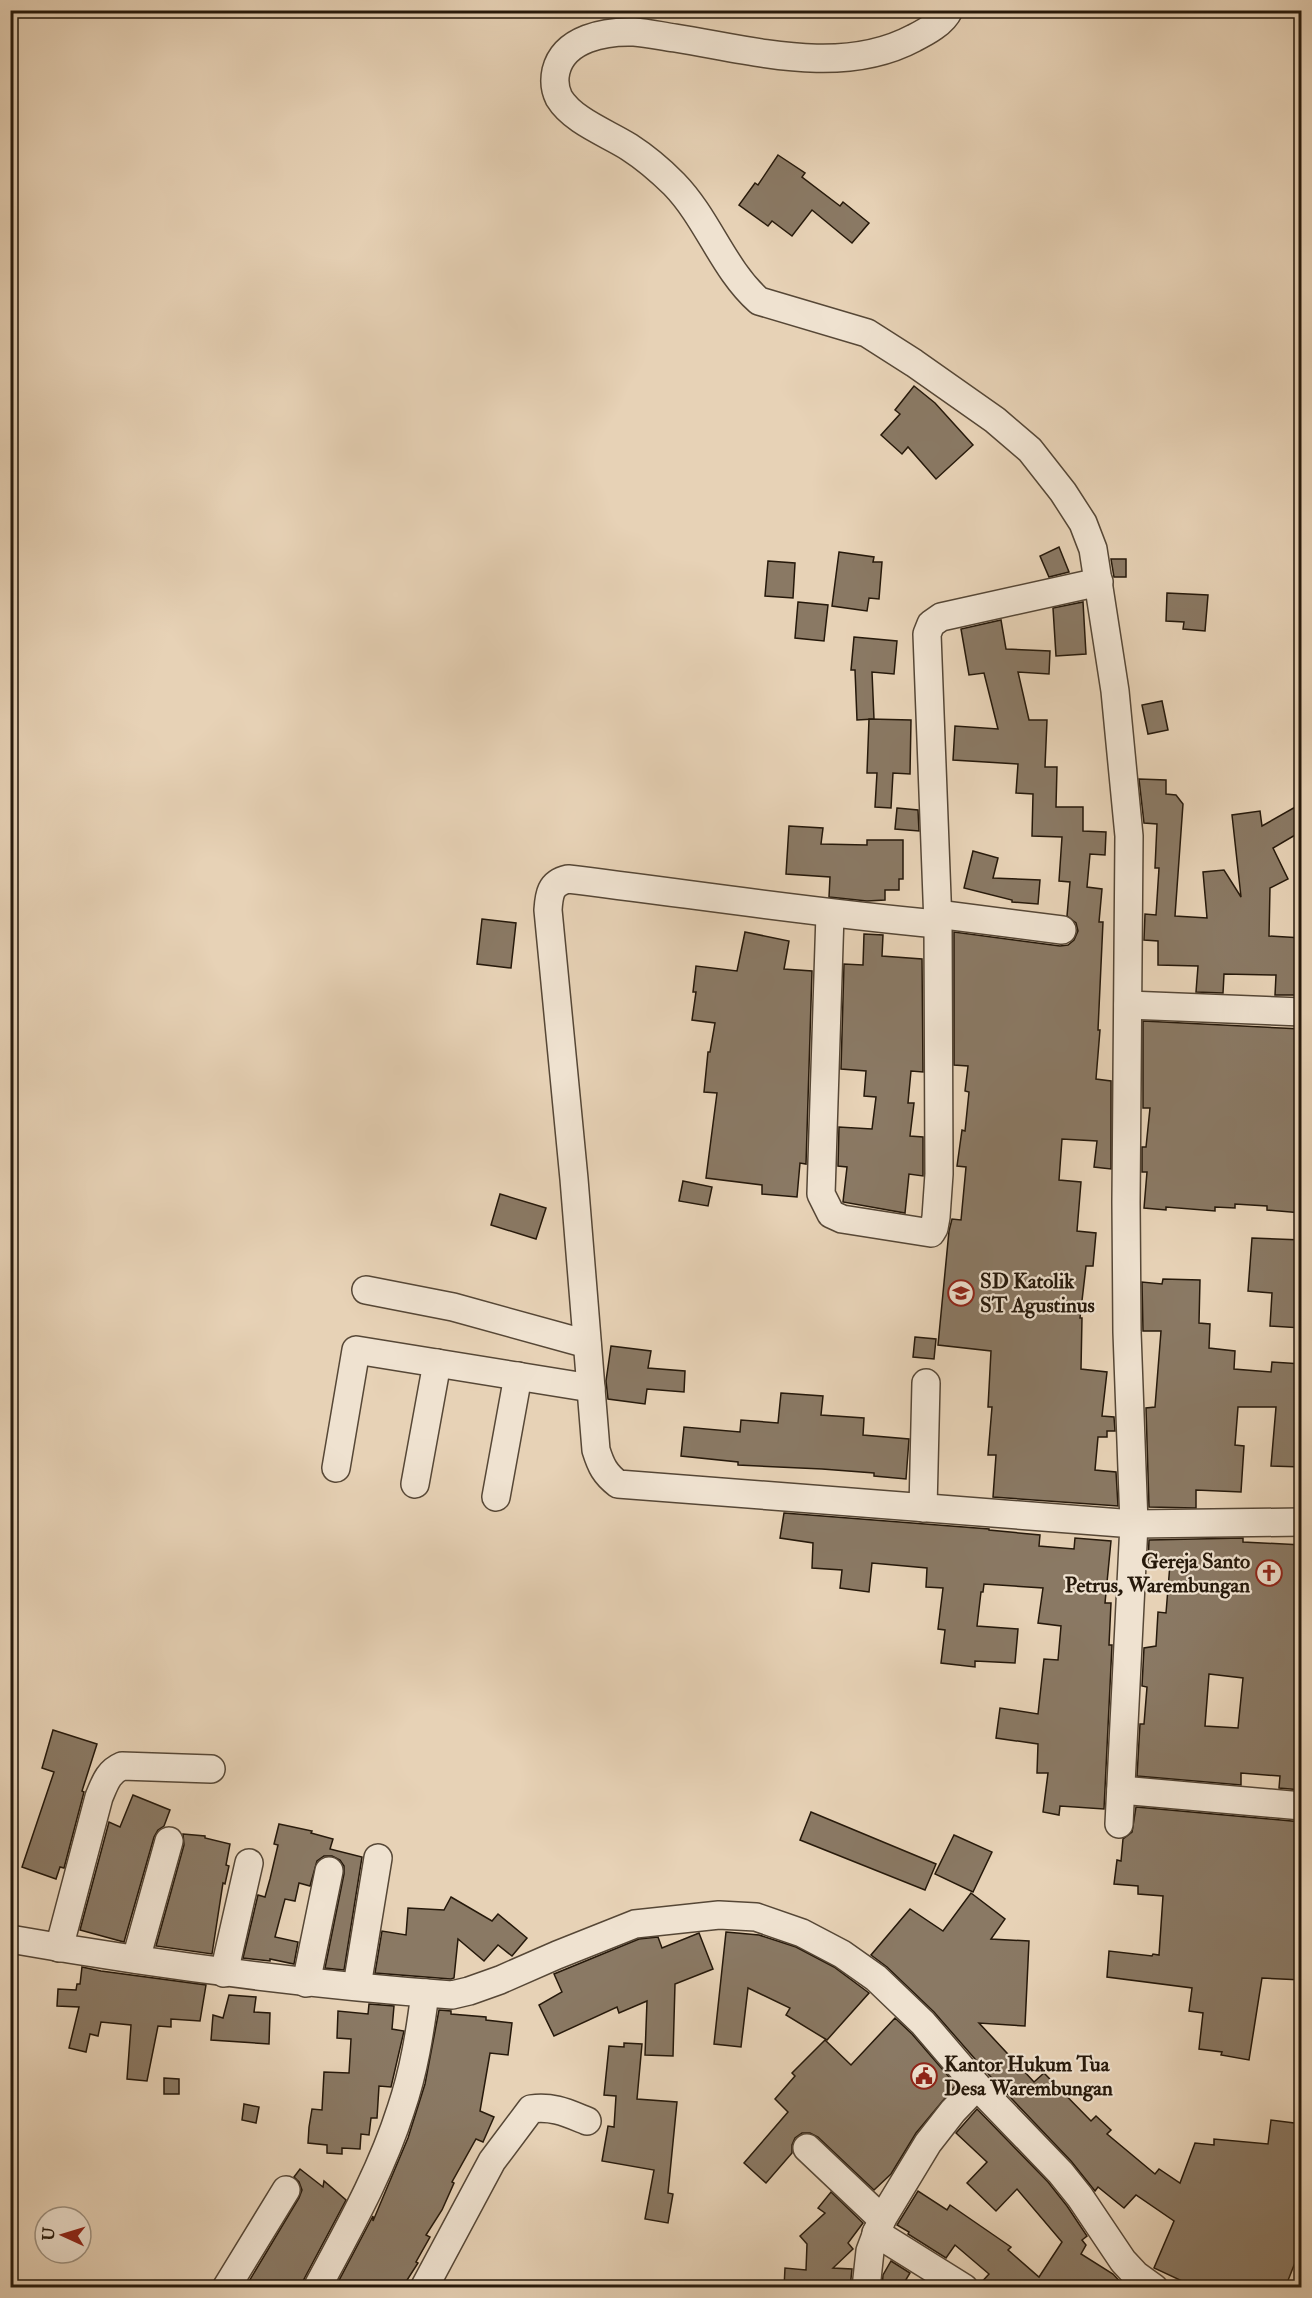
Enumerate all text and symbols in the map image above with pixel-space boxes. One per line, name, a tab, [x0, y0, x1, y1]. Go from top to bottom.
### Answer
place label: SD Katolik ST Agustinus	[980, 1268, 1095, 1319]
school or university icon: SD Katolik ST Agustinus	[946, 1278, 976, 1308]
place label: Gereja Santo Petrus, Warembungan	[1065, 1548, 1250, 1599]
church icon: Gereja Santo Petrus, Warembungan	[1254, 1558, 1284, 1588]
place label: Kantor Hukum Tua Desa Warembungan	[944, 2051, 1113, 2102]
public building icon: Kantor Hukum Tua Desa Warembungan	[909, 2061, 939, 2091]
north arrow	[33, 2205, 93, 2265]
text: U	[39, 2226, 60, 2241]

